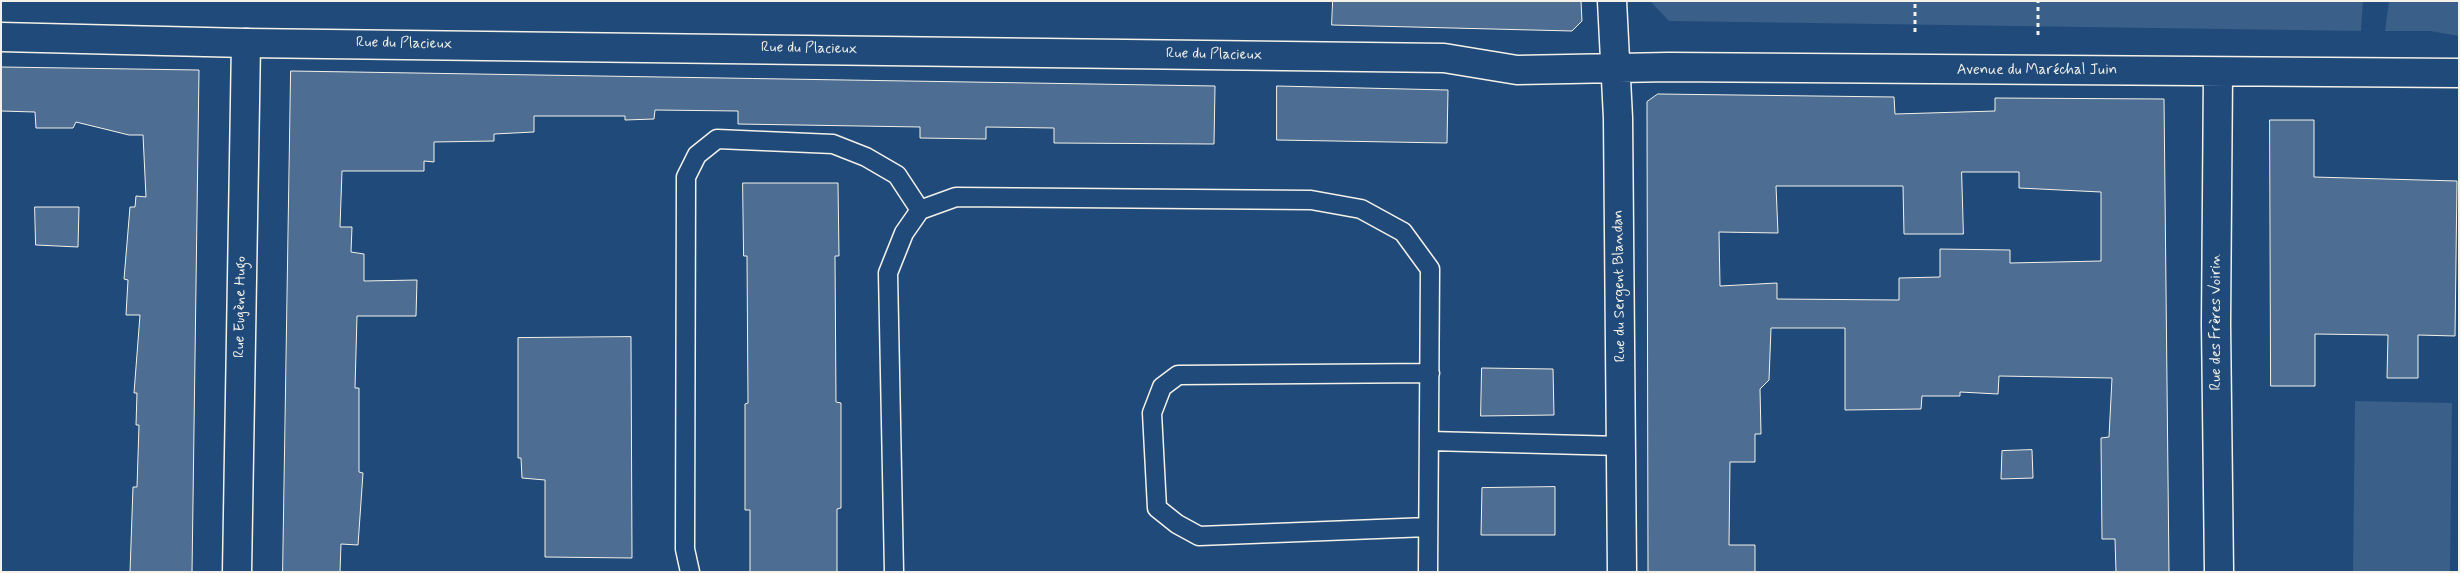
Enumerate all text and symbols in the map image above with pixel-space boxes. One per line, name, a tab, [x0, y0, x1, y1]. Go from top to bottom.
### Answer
street label: Rue du Placieux	[356, 34, 452, 54]
street label: Rue du Placieux	[761, 39, 857, 59]
street label: Rue du Placieux	[1166, 45, 1262, 65]
street label: Avenue du Maréchal Juin	[1957, 62, 2117, 80]
street label: Rue du Sergent Blandan	[1610, 210, 1630, 362]
street label: Rue des Frères Voirin	[2208, 254, 2226, 390]
street label: Rue Eugène Hugo	[231, 256, 251, 358]

